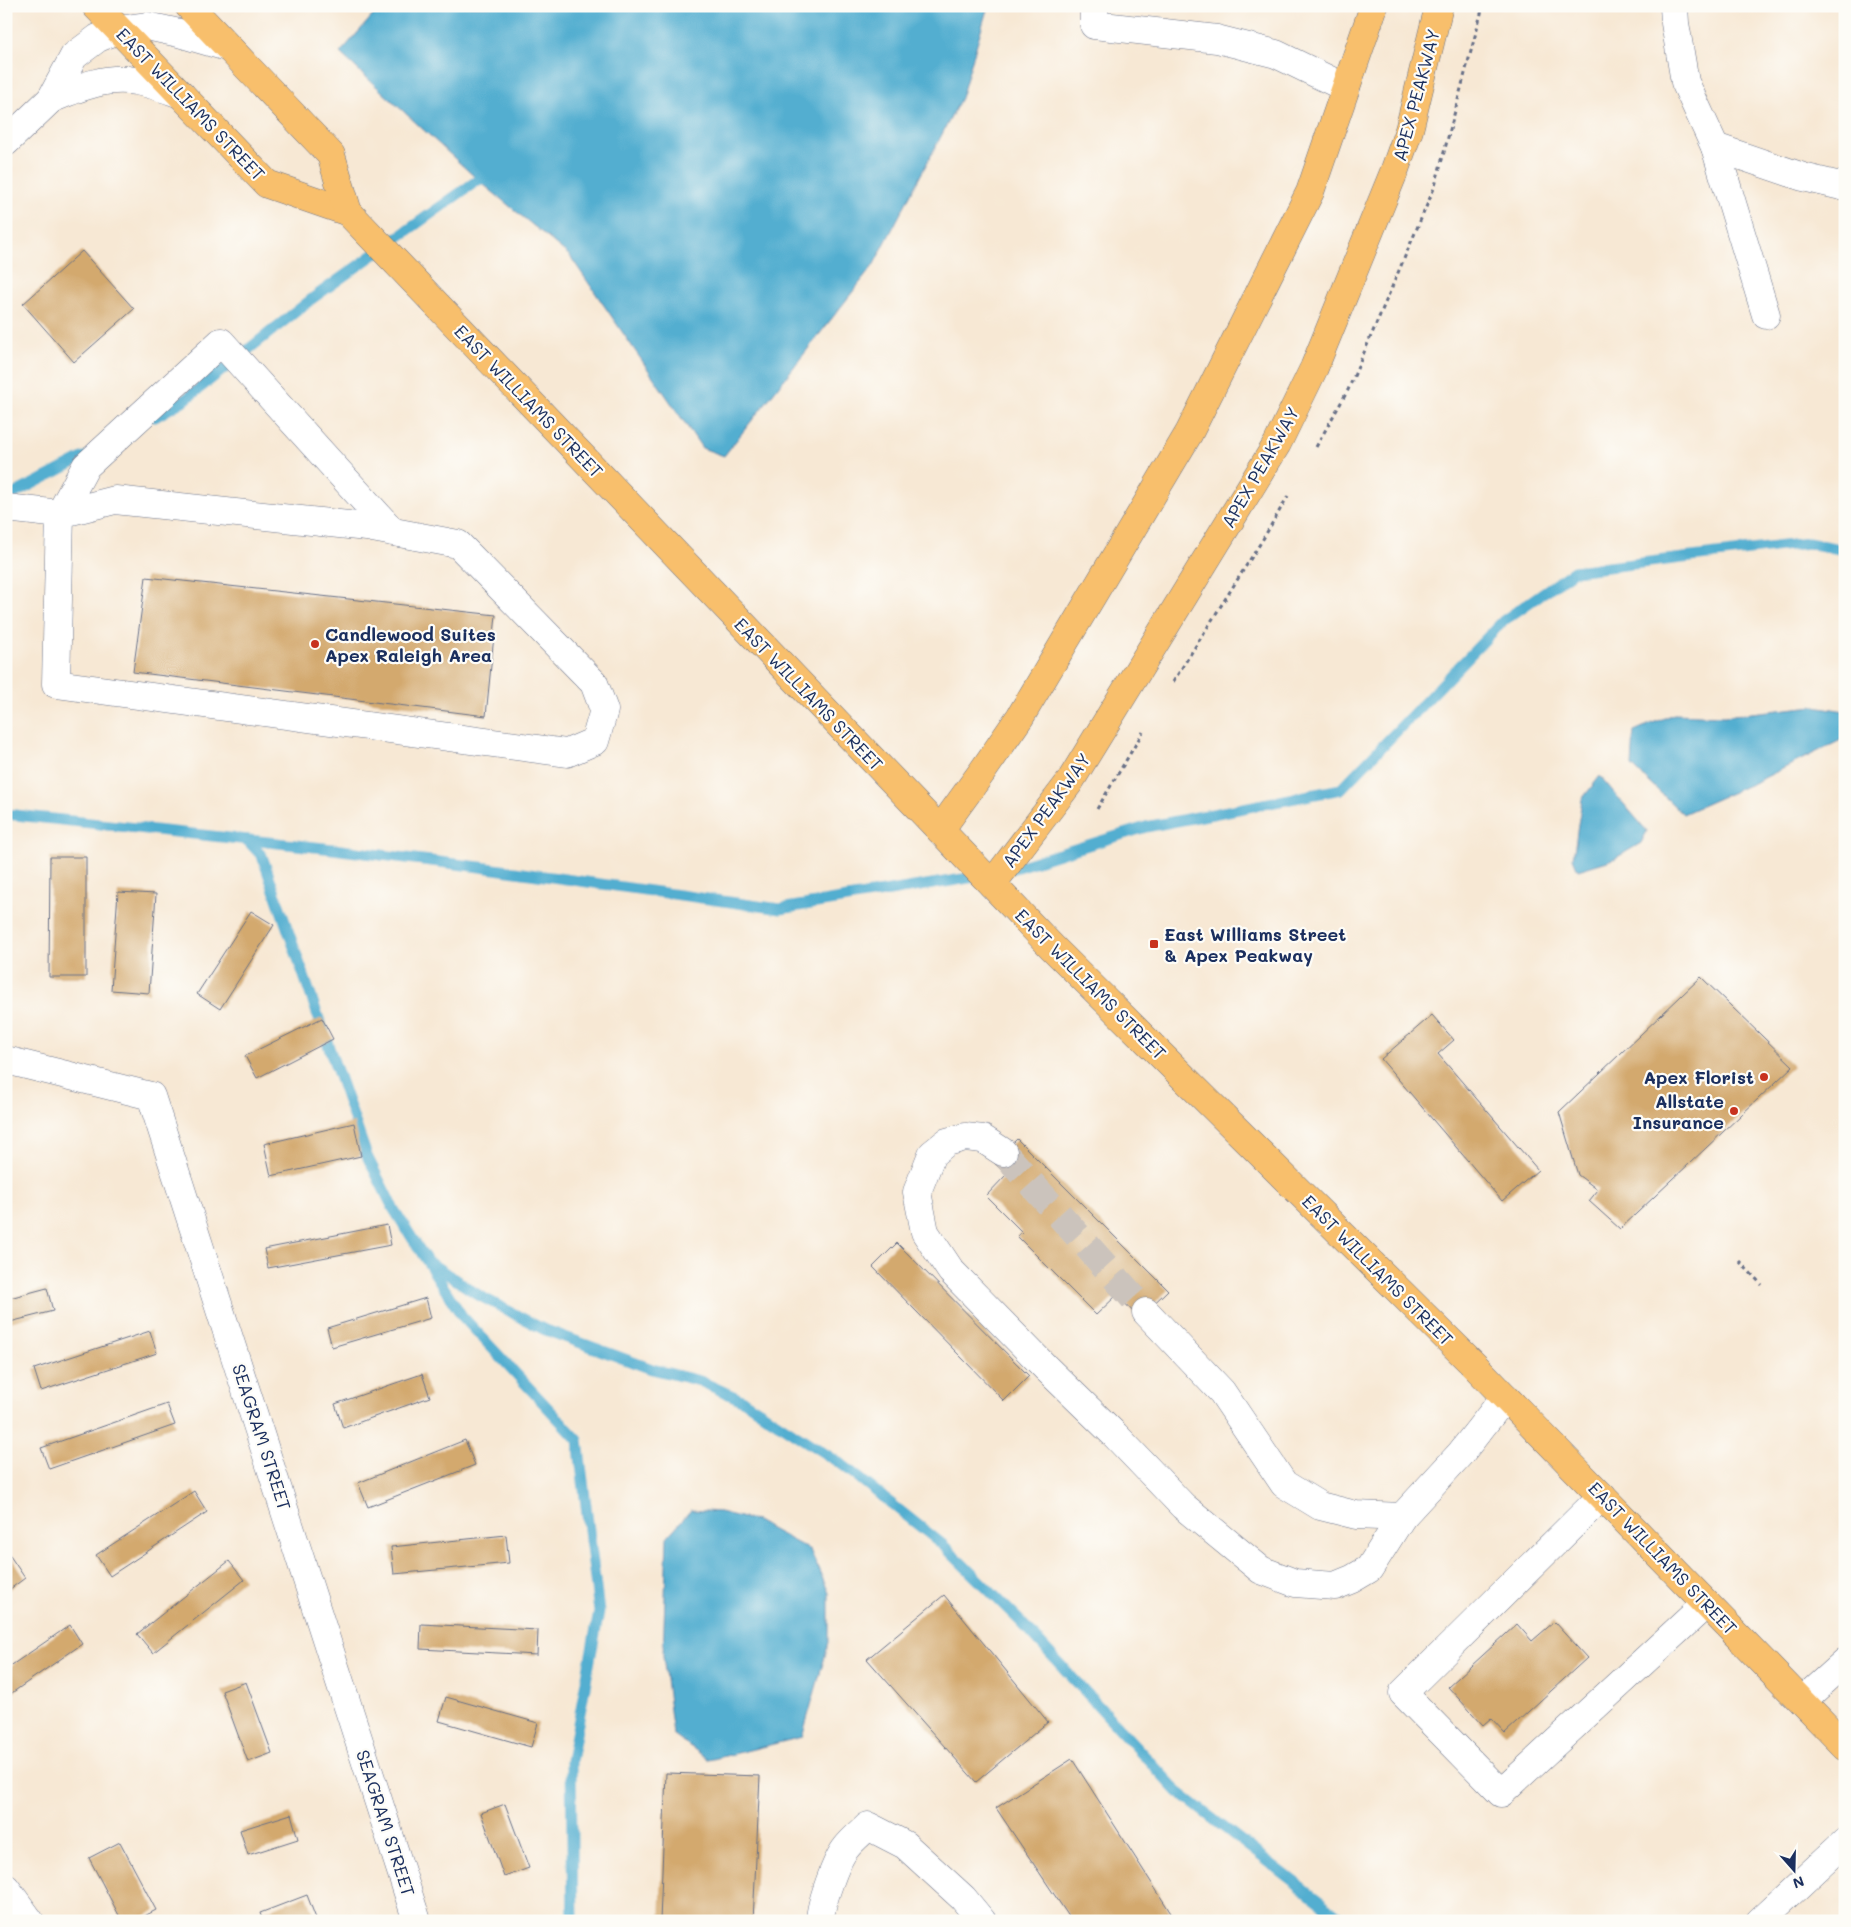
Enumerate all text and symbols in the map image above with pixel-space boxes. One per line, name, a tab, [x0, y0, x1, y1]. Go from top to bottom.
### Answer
street label: EAST WILLIAMS STREET	[111, 22, 271, 186]
street label: APEX PEAKWAY	[1387, 26, 1445, 164]
street label: EAST WILLIAMS STREET	[449, 319, 609, 483]
street label: APEX PEAKWAY	[1216, 402, 1304, 532]
street label: EAST WILLIAMS STREET	[729, 612, 889, 776]
place label: Candlewood Suites Apex Raleigh Area	[325, 622, 496, 667]
marker: Candlewood Suites Apex Raleigh Area	[309, 638, 321, 650]
street label: APEX PEAKWAY	[996, 748, 1096, 872]
street label: EAST WILLIAMS STREET	[1010, 903, 1172, 1065]
place label: East Williams Street & Apex Peakway	[1164, 922, 1346, 967]
marker: East Williams Street & Apex Peakway	[1148, 938, 1160, 950]
place label: Apex Florist	[1644, 1065, 1754, 1089]
marker: Apex Florist	[1758, 1071, 1770, 1083]
place label: Allstate Insurance	[1633, 1089, 1724, 1134]
marker: Allstate Insurance	[1728, 1105, 1740, 1117]
street label: EAST WILLIAMS STREET	[1297, 1189, 1459, 1351]
street label: SEAGRAM STREET	[227, 1361, 297, 1513]
street label: EAST WILLIAMS STREET	[1583, 1476, 1743, 1640]
street label: SEAGRAM STREET	[351, 1747, 421, 1899]
north arrow	[1768, 1844, 1818, 1894]
text: N	[1790, 1872, 1807, 1893]

